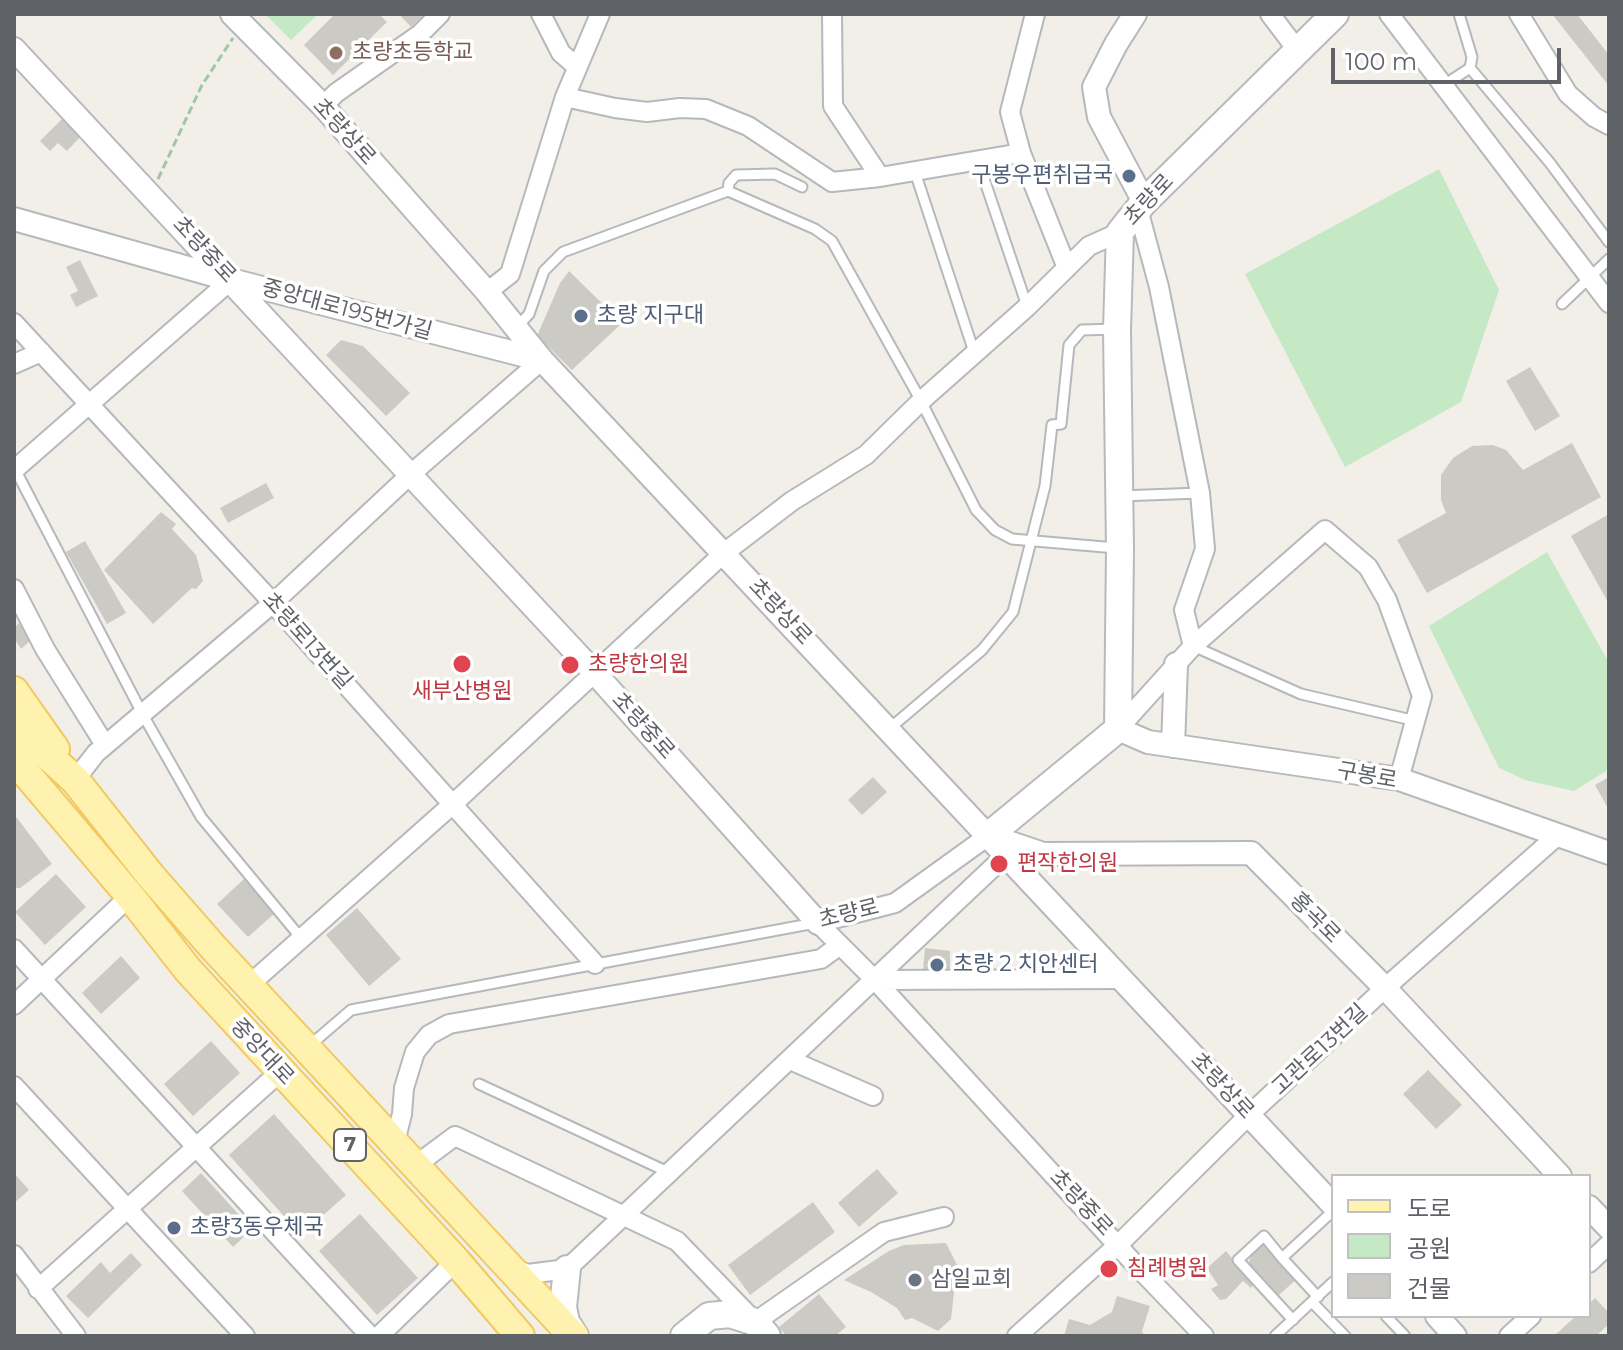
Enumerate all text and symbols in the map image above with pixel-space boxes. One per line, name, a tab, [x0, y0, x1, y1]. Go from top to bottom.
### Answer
scale bar	[1335, 32, 1565, 82]
place label: 초량초등학교	[352, 40, 473, 66]
marker: 초량초등학교	[327, 44, 345, 62]
text: 100 m	[1345, 47, 1417, 76]
street label: 초량상로	[307, 93, 381, 171]
place label: 구봉우편취급국	[971, 163, 1113, 189]
marker: 구봉우편취급국	[1120, 167, 1138, 185]
street label: 초량로	[1119, 169, 1179, 231]
street label: 초량중로	[167, 211, 241, 289]
street label: 중앙대로195번가길	[259, 275, 435, 345]
place label: 초량 지구대	[597, 303, 704, 329]
marker: 초량 지구대	[572, 307, 590, 325]
street label: 초량상로	[743, 573, 817, 651]
street label: 초량로13번길	[257, 587, 357, 695]
place label: 초량한의원	[588, 652, 689, 678]
marker: 새부산병원	[451, 653, 473, 675]
marker: 초량한의원	[559, 654, 581, 676]
place label: 새부산병원	[411, 679, 513, 705]
street label: 초량중로	[606, 687, 680, 765]
street label: 구봉로	[1335, 758, 1399, 794]
place label: 편작한의원	[1017, 851, 1118, 877]
marker: 편작한의원	[988, 853, 1010, 875]
street label: 홍곡로	[1284, 887, 1346, 949]
street label: 초량로	[816, 894, 882, 934]
place label: 초량 2 치안센터	[953, 952, 1098, 978]
marker: 초량 2 치안센터	[928, 956, 946, 974]
street label: 고관로13번길	[1267, 999, 1373, 1101]
street label: 중앙대로	[225, 1013, 299, 1091]
street label: 초량상로	[1185, 1047, 1259, 1125]
road number: 7	[334, 1129, 366, 1161]
street label: 초량중로	[1044, 1164, 1118, 1242]
legend	[1331, 1174, 1591, 1318]
text: 도로	[1407, 1194, 1451, 1223]
place label: 초량3동우체국	[190, 1215, 324, 1241]
marker: 초량3동우체국	[165, 1219, 183, 1237]
text: 공원	[1407, 1234, 1451, 1263]
place label: 침례병원	[1127, 1256, 1208, 1282]
marker: 침례병원	[1098, 1258, 1120, 1280]
place label: 삼일교회	[931, 1267, 1012, 1293]
marker: 삼일교회	[906, 1271, 924, 1289]
text: 건물	[1407, 1274, 1451, 1303]

